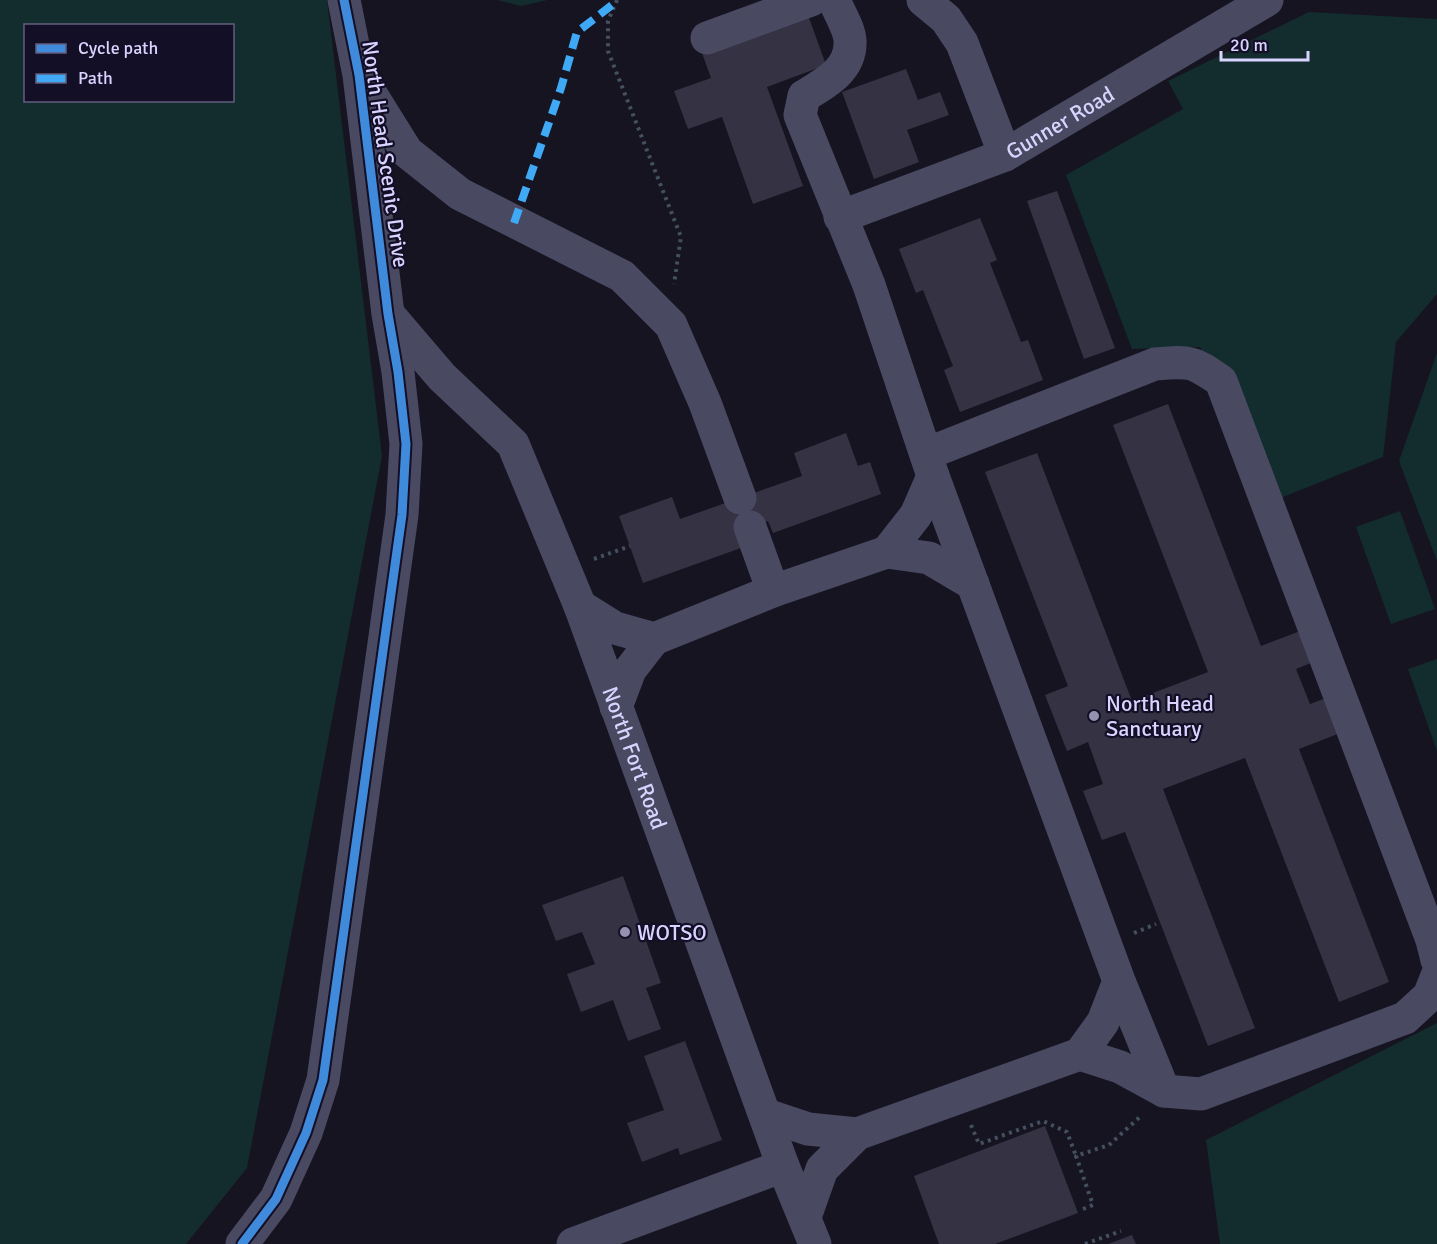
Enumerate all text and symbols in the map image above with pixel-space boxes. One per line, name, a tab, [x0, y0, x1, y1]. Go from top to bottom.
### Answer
legend	[24, 24, 234, 102]
scale bar	[1221, 24, 1308, 62]
text: 20 m	[1230, 34, 1268, 56]
text: Cycle path	[78, 37, 158, 59]
street label: North Head Scenic Drive	[356, 39, 415, 269]
text: Path	[78, 67, 113, 89]
street label: Gunner Road	[1001, 80, 1119, 165]
street label: North Fort Road	[596, 683, 673, 833]
place label: North Head Sanctuary	[1106, 690, 1214, 742]
marker: North Head Sanctuary	[1087, 709, 1101, 723]
place label: WOTSO	[637, 919, 707, 946]
marker: WOTSO	[618, 925, 632, 939]

